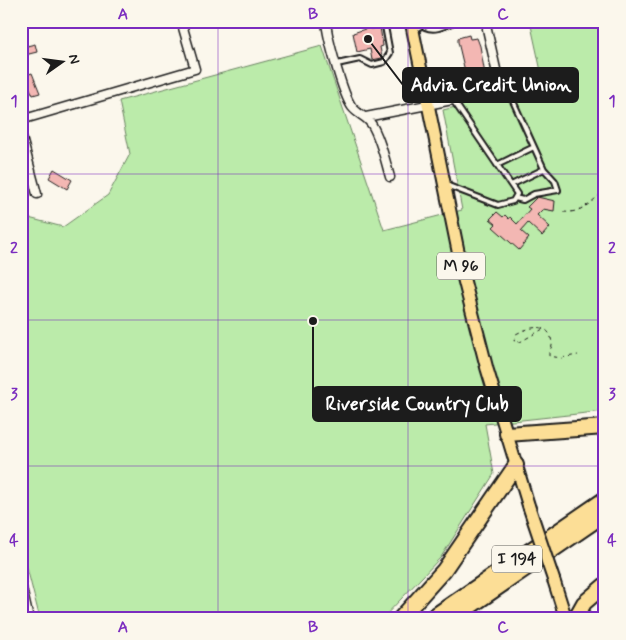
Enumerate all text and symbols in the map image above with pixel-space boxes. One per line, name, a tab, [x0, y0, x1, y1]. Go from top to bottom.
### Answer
text: A	[118, 4, 128, 25]
text: B	[308, 4, 318, 25]
text: C	[497, 4, 509, 25]
north arrow	[38, 38, 88, 88]
text: N	[64, 52, 84, 66]
callout: Advia Credit Union	[403, 68, 578, 102]
text: Advia Credit Union	[411, 73, 571, 98]
text: 1	[10, 91, 18, 112]
text: 1	[608, 91, 616, 112]
text: 2	[10, 238, 18, 259]
text: 2	[608, 238, 616, 259]
road number: M 96	[437, 252, 485, 280]
text: 3	[10, 384, 18, 405]
text: 3	[608, 384, 616, 405]
callout: Riverside Country Club	[313, 387, 521, 421]
text: Riverside Country Club	[326, 392, 509, 418]
text: 4	[9, 530, 19, 551]
text: 4	[607, 530, 617, 551]
road number: I 194	[492, 546, 542, 572]
text: A	[118, 617, 128, 638]
text: B	[308, 617, 318, 638]
text: C	[497, 617, 509, 638]

